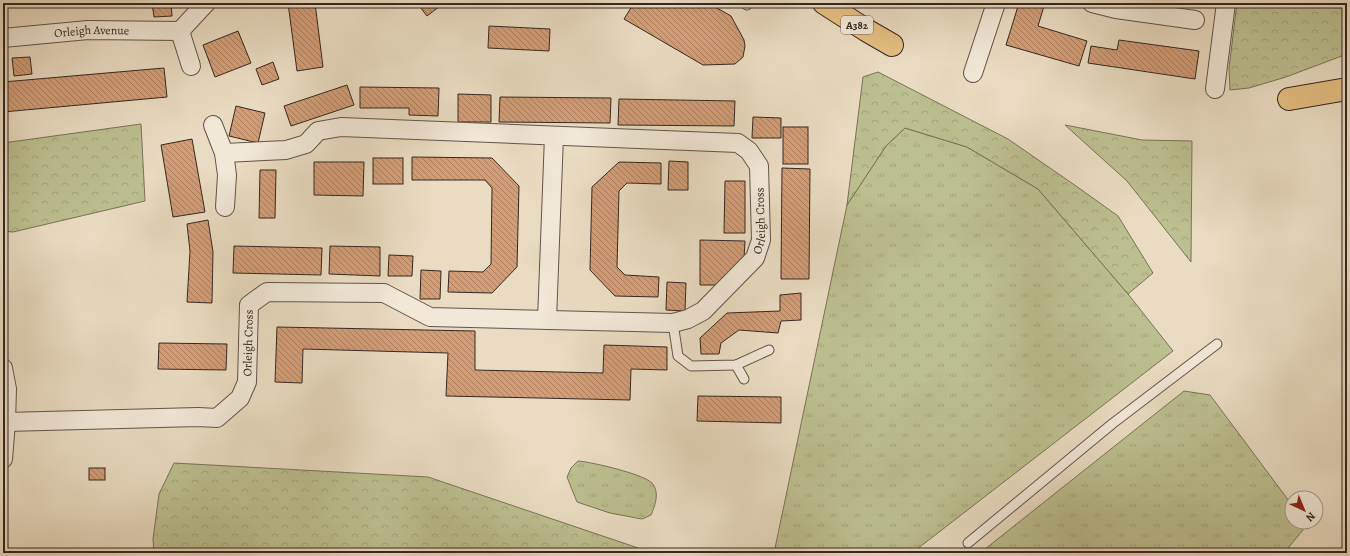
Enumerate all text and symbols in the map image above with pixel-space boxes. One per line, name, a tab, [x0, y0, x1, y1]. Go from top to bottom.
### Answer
road number: A382	[841, 16, 873, 34]
street label: Orleigh Avenue	[53, 22, 129, 41]
street label: Orleigh Cross	[749, 187, 769, 256]
street label: Orleigh Cross	[239, 309, 257, 377]
north arrow	[1284, 490, 1324, 530]
text: N	[1303, 509, 1319, 525]

